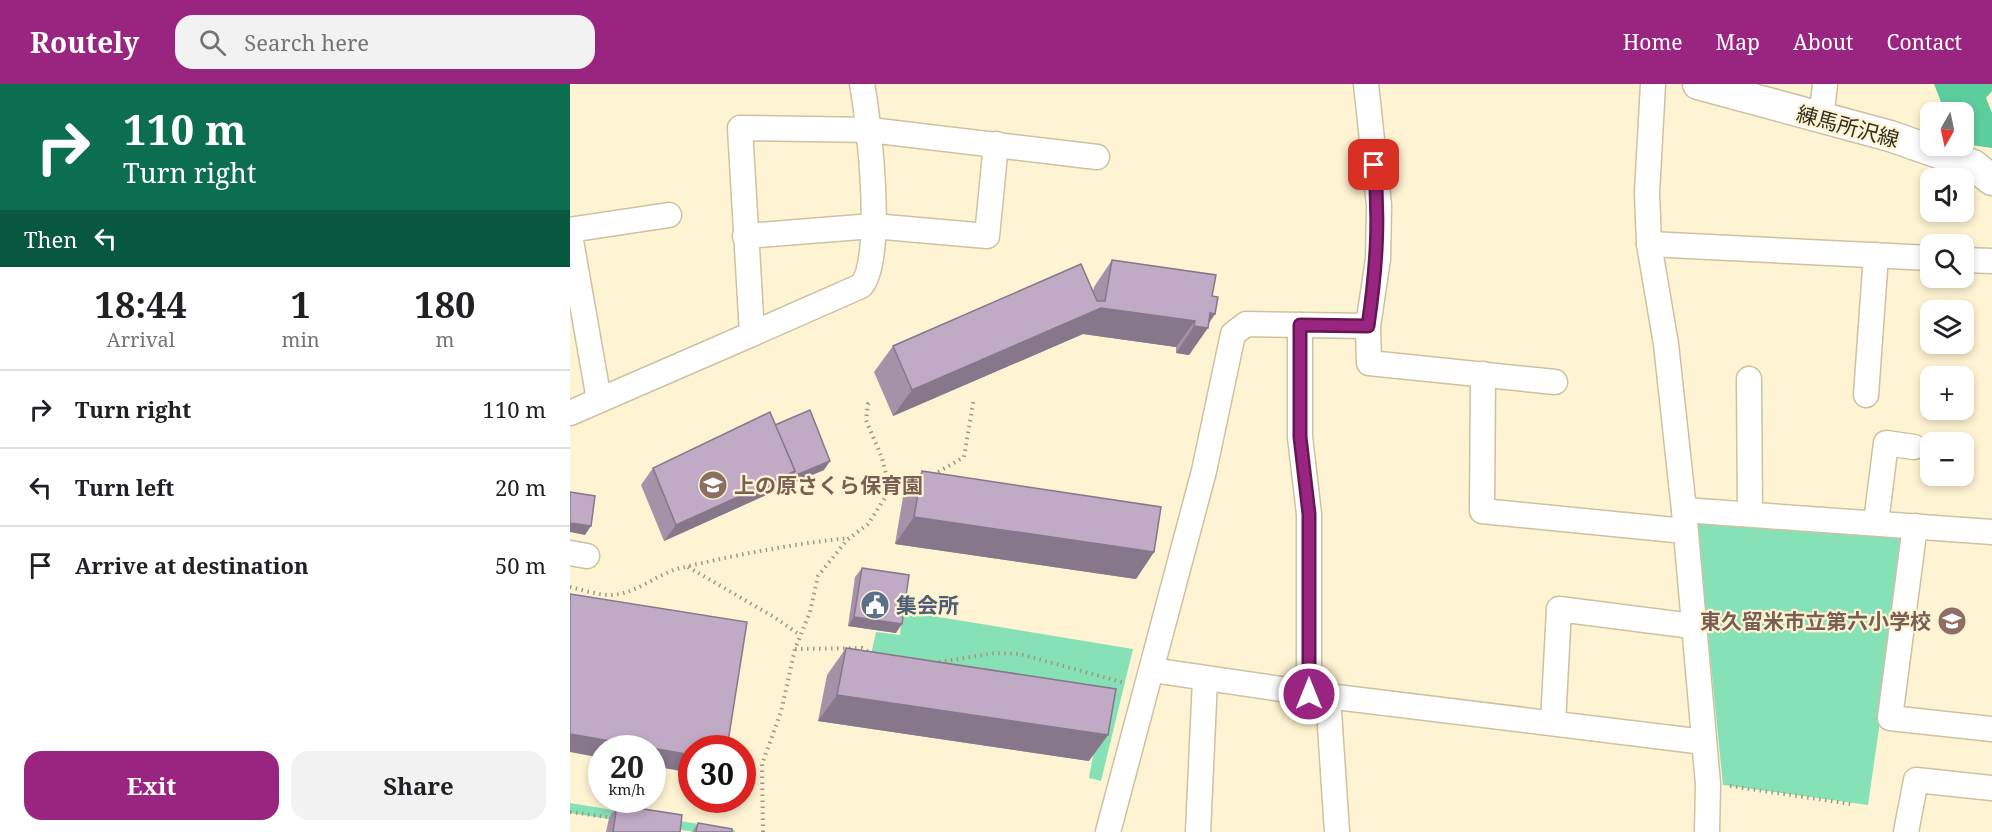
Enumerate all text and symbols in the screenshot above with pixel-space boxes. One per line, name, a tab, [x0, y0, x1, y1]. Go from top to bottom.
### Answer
search box	[175, 15, 595, 69]
text: Routely	[30, 23, 139, 61]
icon: search	[196, 26, 229, 59]
text: Search here	[244, 27, 369, 57]
text: Home	[1623, 28, 1683, 56]
text: Map	[1716, 28, 1760, 56]
text: About	[1793, 28, 1854, 56]
text: Contact	[1887, 28, 1962, 56]
street label: 練馬所沢線	[1794, 99, 1902, 153]
text: 110 m	[123, 100, 247, 157]
north arrow	[1920, 102, 1974, 156]
map controls	[1920, 102, 1974, 486]
icon: right	[24, 108, 102, 186]
pin	[1348, 139, 1399, 190]
icon: arrive	[1357, 148, 1390, 181]
text: Turn right	[123, 154, 256, 191]
button: sound	[1920, 168, 1974, 222]
icon: left	[89, 222, 122, 255]
text: Then	[24, 224, 77, 254]
button: search	[1920, 234, 1974, 288]
text: 18:44	[95, 280, 187, 329]
text: 1	[290, 280, 311, 329]
text: 180	[414, 280, 475, 329]
button: layers	[1920, 300, 1974, 354]
text: Arrival	[107, 326, 175, 353]
text: min	[282, 326, 320, 353]
text: m	[435, 326, 454, 353]
button: +	[1920, 366, 1974, 420]
icon: right	[24, 393, 57, 426]
text: Turn right	[75, 394, 191, 424]
text: 110 m	[483, 394, 546, 424]
button: −	[1920, 432, 1974, 486]
school or university icon: 上の原さくら保育園	[697, 469, 729, 501]
icon: left	[24, 471, 57, 504]
place label: 上の原さくら保育園	[734, 471, 923, 499]
text: Turn left	[75, 472, 174, 502]
text: 20 m	[495, 472, 546, 502]
icon: arrive	[24, 549, 57, 582]
text: Arrive at destination	[75, 550, 309, 580]
text: 50 m	[495, 550, 546, 580]
public building icon: 集会所	[859, 589, 891, 621]
place label: 集会所	[896, 591, 959, 619]
school or university icon: 東久留米市立第六小学校	[1936, 605, 1968, 637]
place label: 東久留米市立第六小学校	[1700, 607, 1931, 635]
position arrow	[1277, 662, 1341, 726]
speed limit sign: 30	[678, 735, 756, 813]
text: 20	[610, 746, 644, 787]
button: Exit	[24, 751, 279, 820]
button: Share	[291, 751, 546, 820]
text: km/h	[609, 779, 645, 799]

